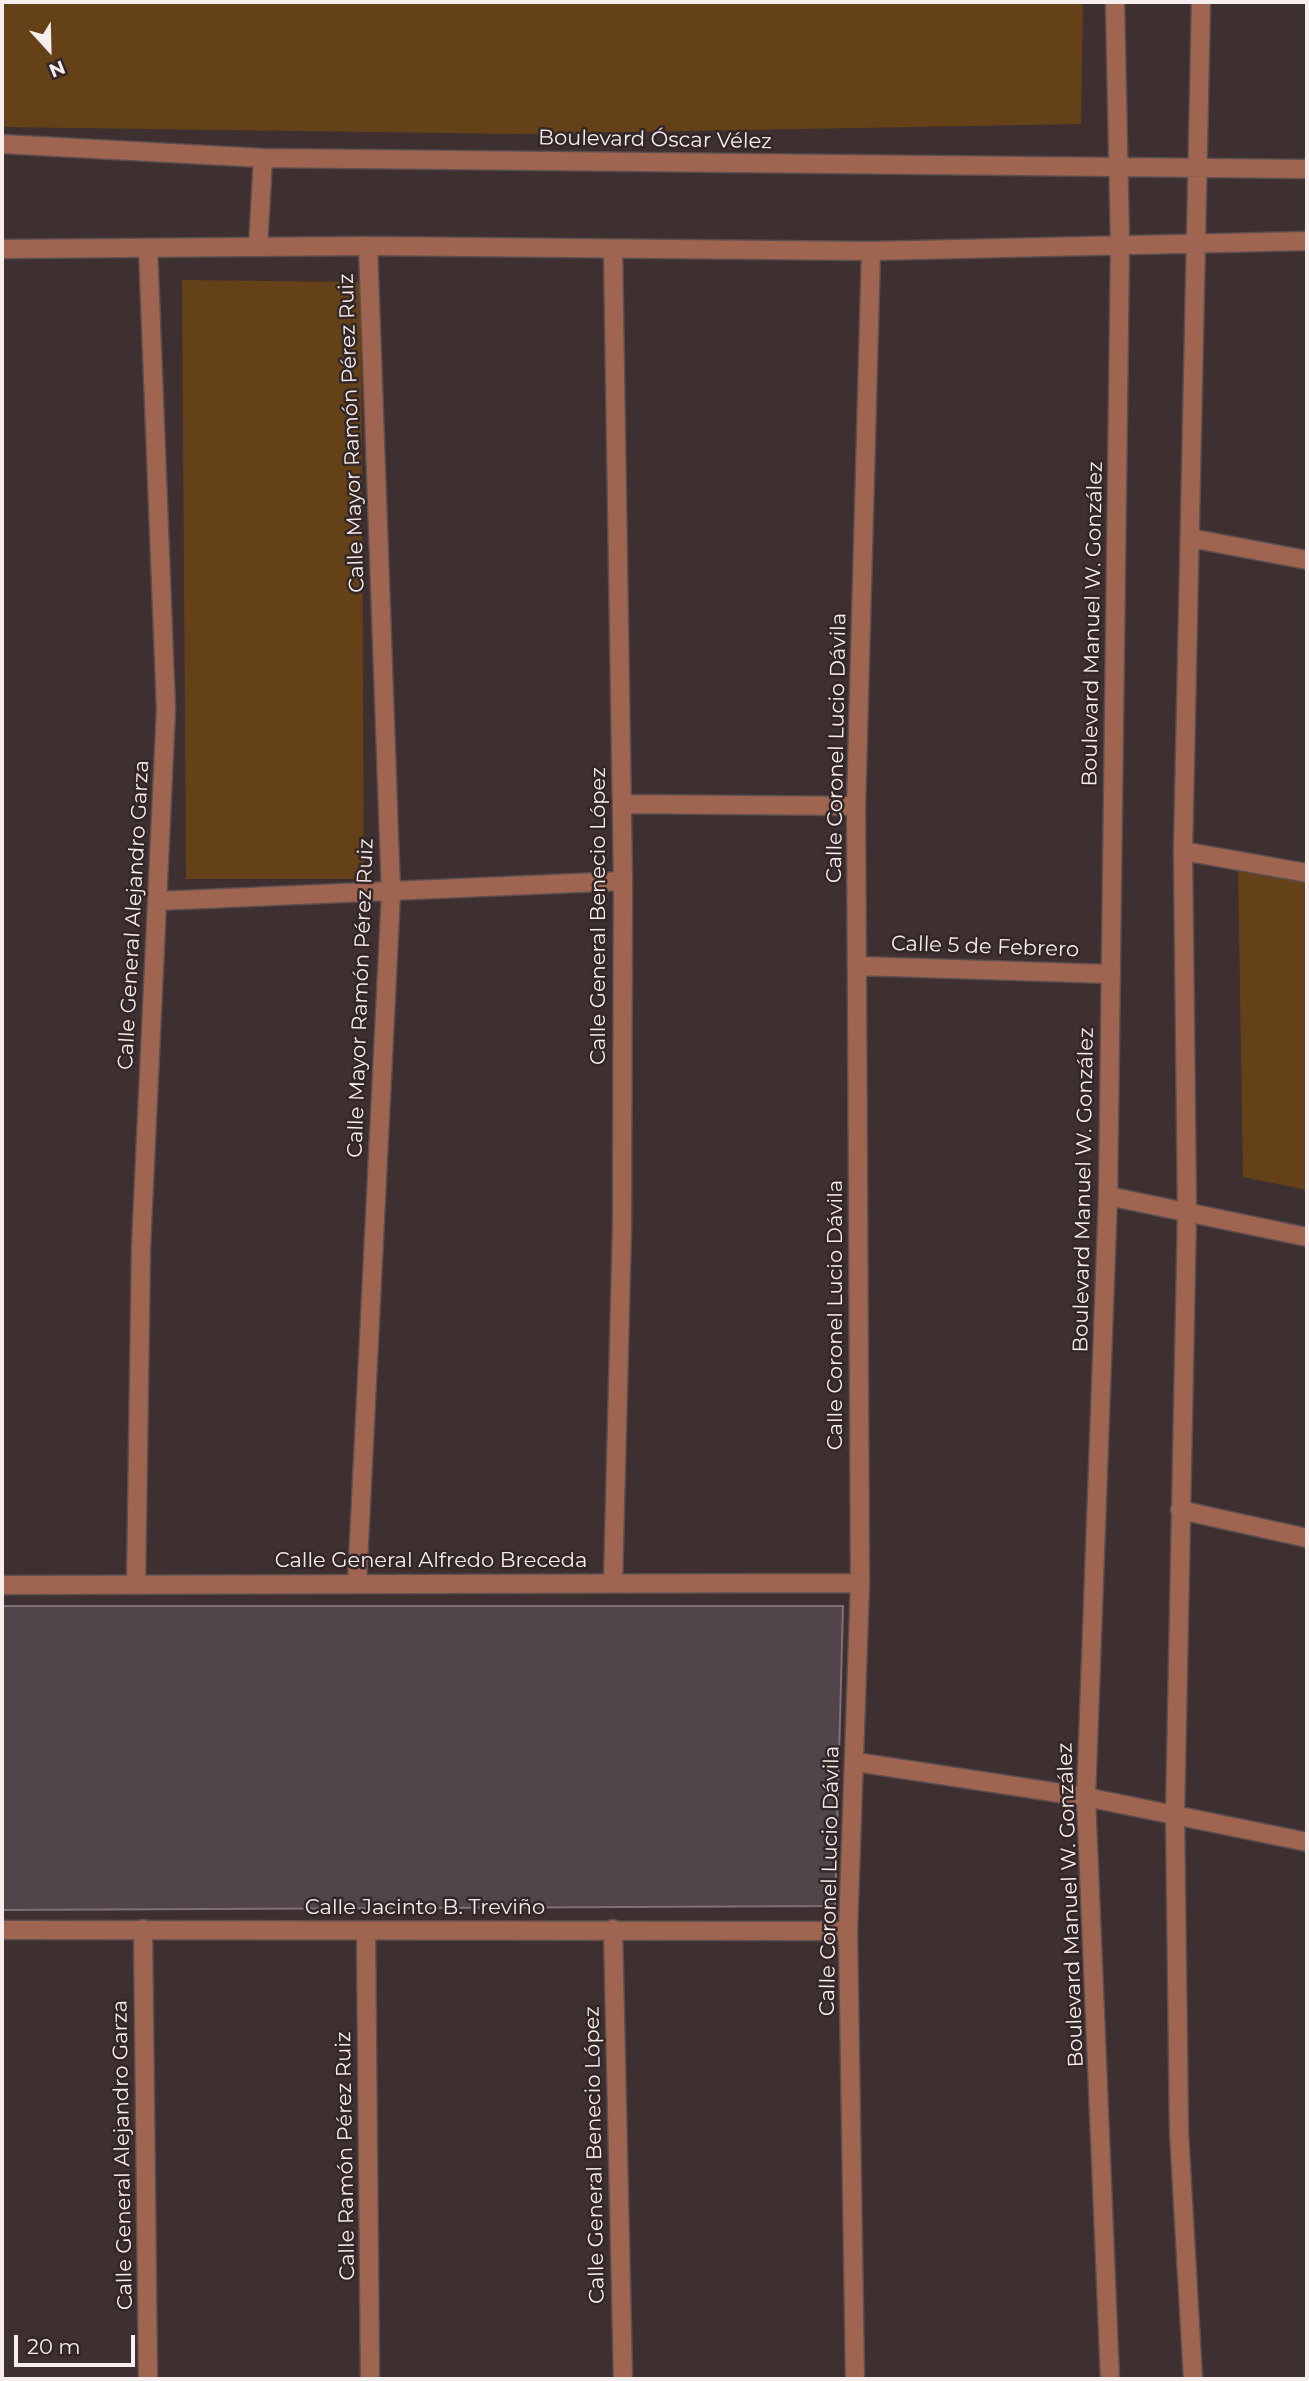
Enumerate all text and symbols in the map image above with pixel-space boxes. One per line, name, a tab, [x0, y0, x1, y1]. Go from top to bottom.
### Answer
north arrow	[14, 14, 84, 84]
text: N	[46, 55, 68, 82]
street label: Boulevard Óscar Vélez	[538, 125, 772, 155]
street label: Calle Mayor Ramón Pérez Ruiz	[334, 273, 370, 593]
street label: Boulevard Manuel W. González	[1078, 461, 1108, 787]
street label: Calle Coronel Lucio Dávila	[822, 613, 852, 883]
street label: Calle General Alejandro Garza	[113, 759, 155, 1071]
street label: Calle General Benecio López	[586, 767, 612, 1065]
street label: Calle Mayor Ramón Pérez Ruiz	[343, 838, 379, 1158]
street label: Calle 5 de Febrero	[890, 931, 1080, 963]
street label: Boulevard Manuel W. González	[1069, 1027, 1099, 1353]
street label: Calle Coronel Lucio Dávila	[823, 1180, 849, 1450]
street label: Calle General Alfredo Breceda	[275, 1548, 587, 1574]
street label: Boulevard Manuel W. González	[1053, 1742, 1089, 2068]
street label: Calle Coronel Lucio Dávila	[815, 1746, 845, 2016]
street label: Calle Jacinto B. Treviño	[305, 1895, 545, 1921]
street label: Calle General Alejandro Garza	[108, 2000, 138, 2310]
street label: Calle General Benecio López	[580, 2006, 610, 2304]
street label: Calle Ramón Pérez Ruiz	[331, 2031, 361, 2281]
scale bar	[18, 2322, 138, 2366]
text: 20 m	[27, 2334, 81, 2359]

